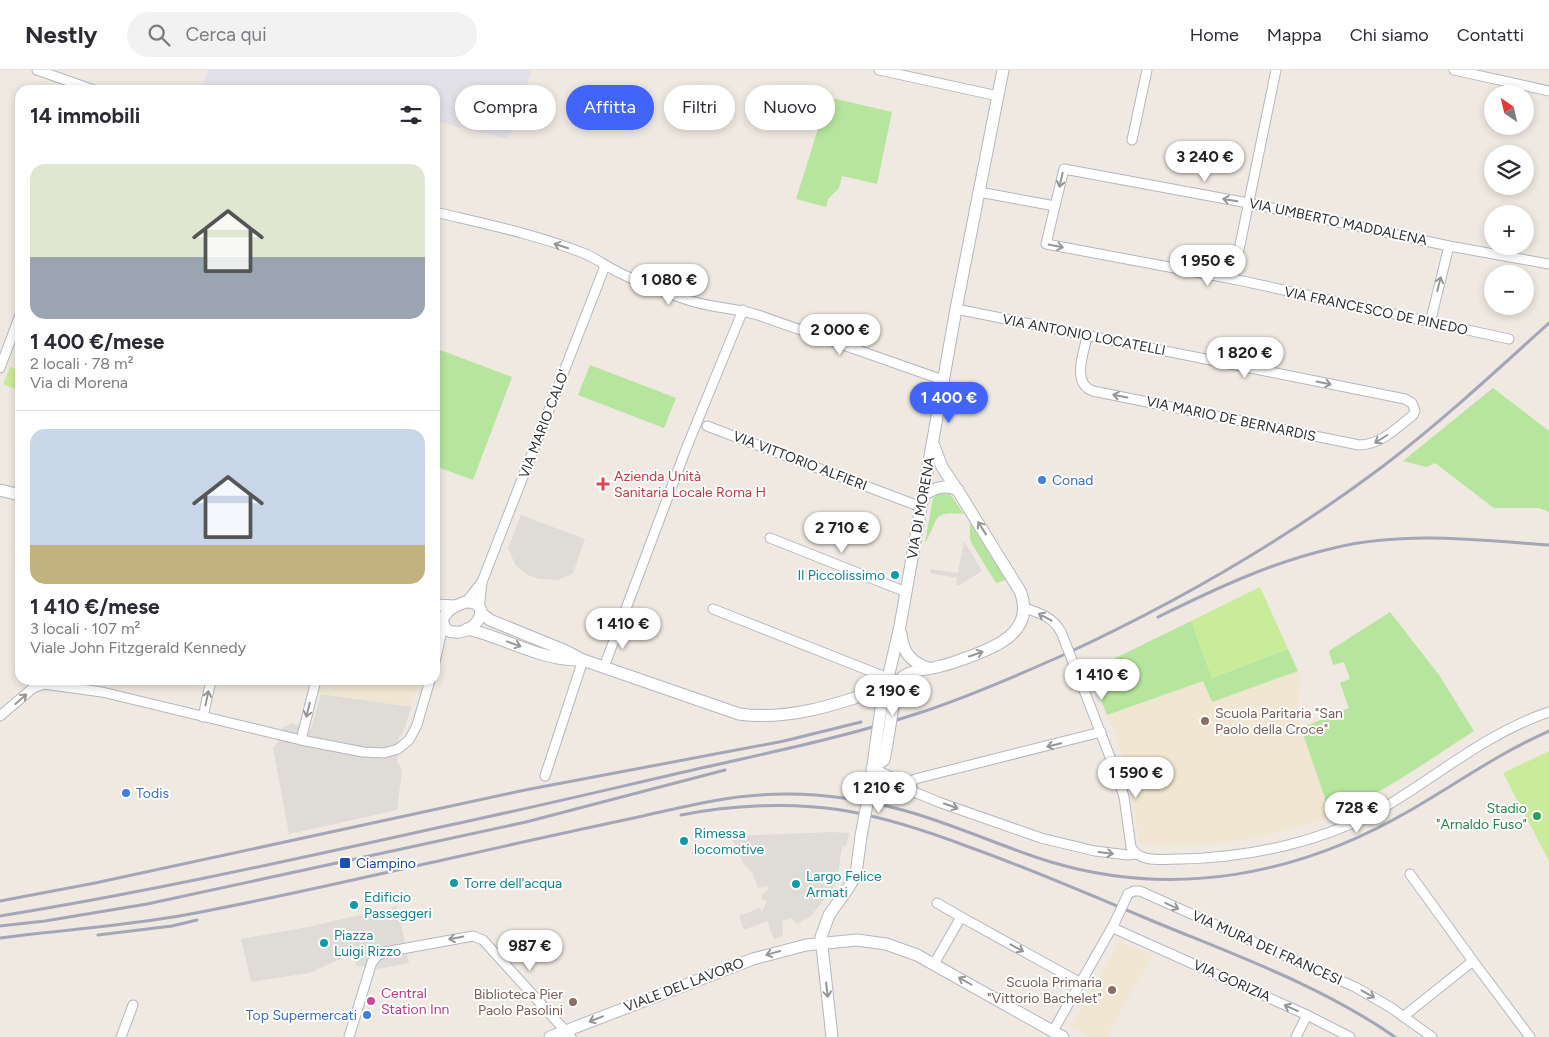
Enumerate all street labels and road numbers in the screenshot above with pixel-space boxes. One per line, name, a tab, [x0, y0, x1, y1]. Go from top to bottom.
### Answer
street label: VIA UMBERTO MADDALENA	[1247, 195, 1429, 249]
street label: VIA FRANCESCO DE PINEDO	[1283, 283, 1470, 339]
street label: VIA ANTONIO LOCATELLI	[1001, 311, 1167, 359]
street label: VIA MARIO CALO'	[515, 367, 573, 481]
street label: VIA MARIO DE BERNARDIS	[1145, 393, 1317, 445]
street label: VIA VITTORIO ALFIERI	[731, 428, 869, 494]
street label: VIA DI MORENA	[904, 455, 938, 560]
street label: VIA MURA DEI FRANCESI	[1189, 907, 1345, 989]
street label: VIALE DEL LAVORO	[622, 954, 746, 1016]
street label: VIA GORIZIA	[1191, 956, 1274, 1006]

